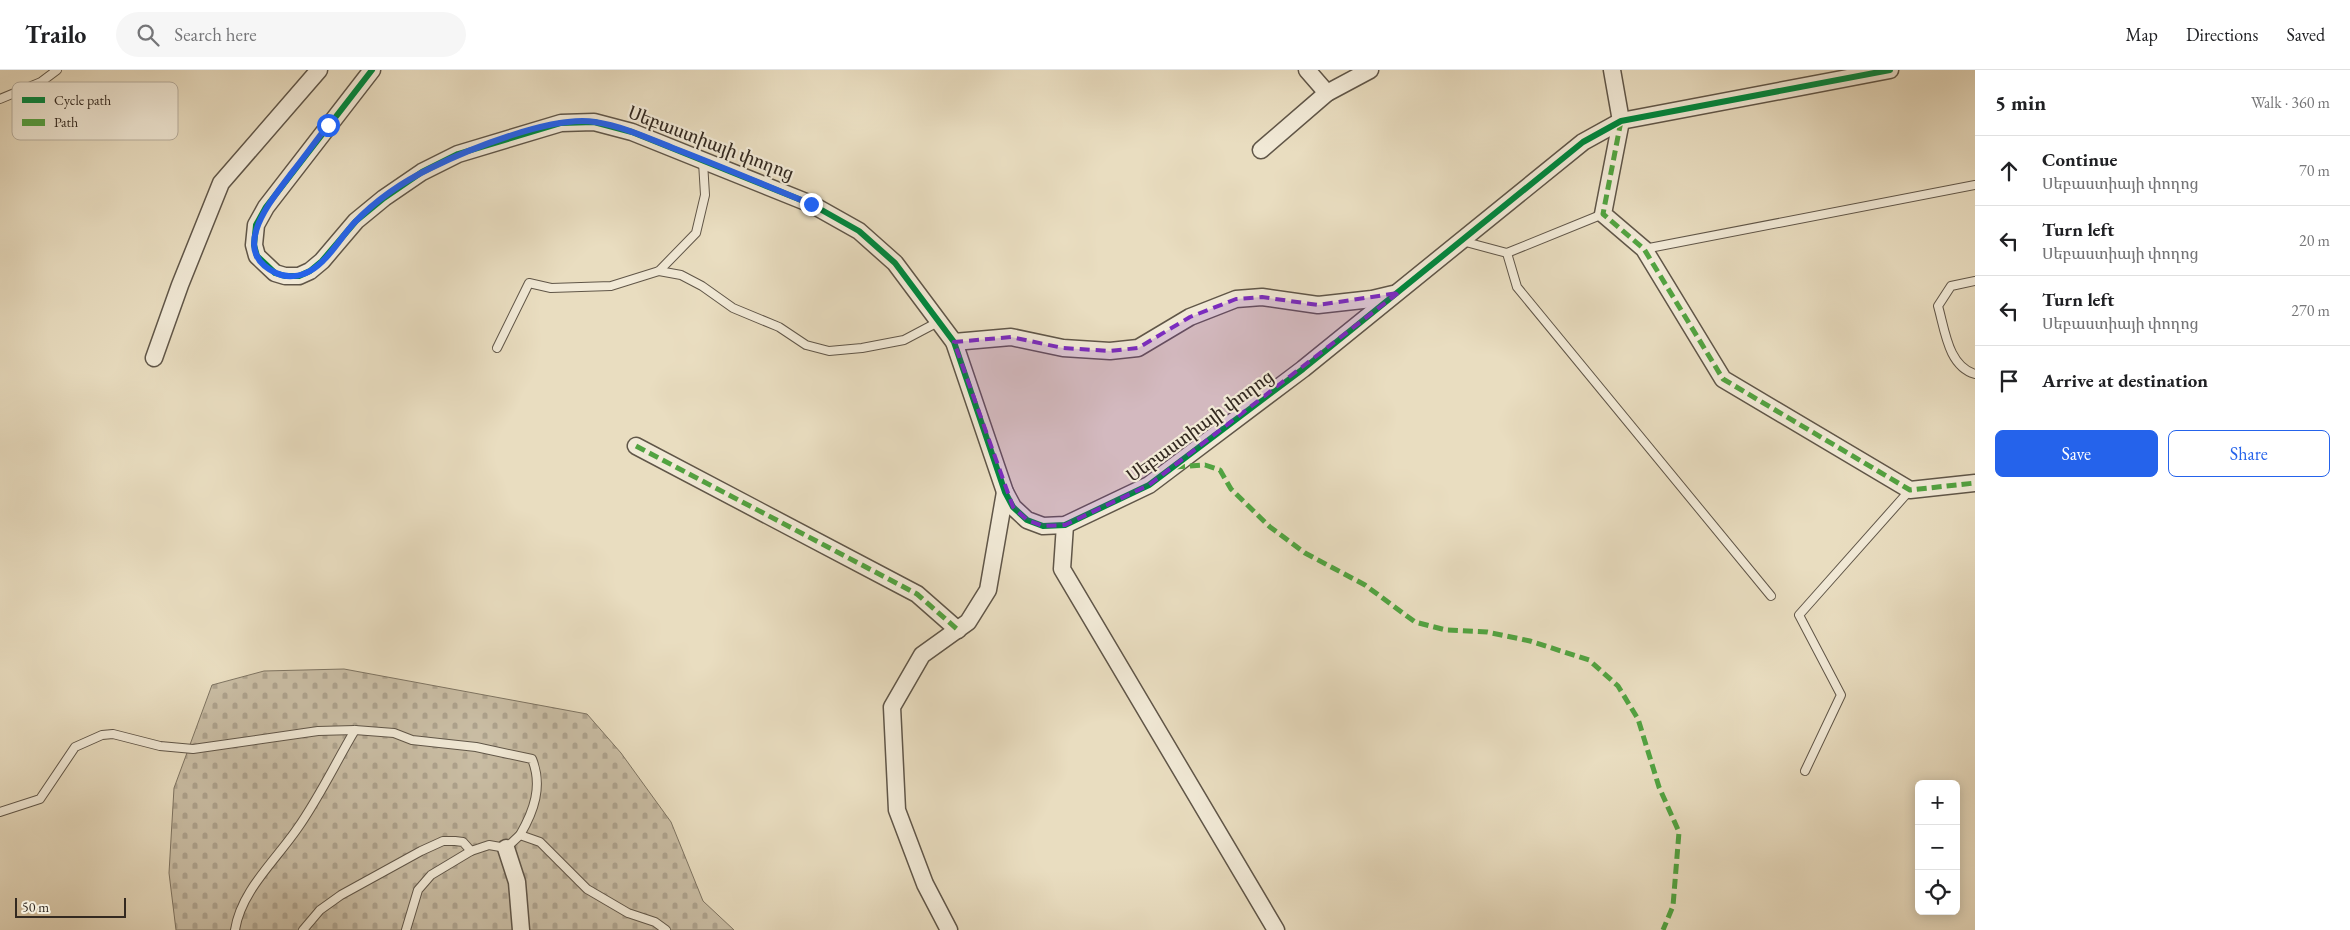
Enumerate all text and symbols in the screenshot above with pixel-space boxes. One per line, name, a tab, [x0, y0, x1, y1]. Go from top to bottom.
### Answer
search box	[116, 12, 466, 57]
text: Trailo	[25, 19, 86, 50]
icon: search	[134, 21, 162, 49]
text: Search here	[174, 22, 257, 47]
text: Map	[2126, 23, 2158, 46]
text: Directions	[2186, 23, 2258, 46]
text: Saved	[2286, 23, 2325, 46]
legend	[12, 82, 178, 140]
text: 5 min	[1995, 89, 2046, 116]
text: Cycle path	[54, 91, 111, 109]
text: Walk · 360 m	[2251, 92, 2330, 113]
street label: Սեբաստիայի փողոց	[625, 100, 798, 185]
text: Path	[54, 113, 78, 131]
route start	[317, 114, 340, 137]
text: Continue	[2042, 147, 2117, 172]
icon: ahead	[1995, 157, 2023, 185]
text: 70 m	[2299, 160, 2330, 181]
text: Սեբաստիայի փողոց	[2042, 173, 2199, 194]
route end	[800, 193, 823, 216]
text: Turn left	[2042, 217, 2114, 242]
icon: left	[1995, 227, 2023, 255]
text: 20 m	[2299, 230, 2330, 251]
text: Սեբաստիայի փողոց	[2042, 243, 2199, 264]
text: Turn left	[2042, 287, 2114, 312]
icon: left	[1995, 297, 2023, 325]
text: 270 m	[2291, 300, 2330, 321]
text: Սեբաստիայի փողոց	[2042, 313, 2199, 334]
street label: Սեբաստիայի փողոց	[1122, 365, 1278, 487]
icon: arrive	[1995, 367, 2023, 395]
text: Arrive at destination	[2042, 368, 2208, 393]
button: Save	[1995, 430, 2158, 477]
button: Share	[2168, 430, 2330, 477]
map controls	[1915, 780, 1960, 915]
button: +	[1915, 780, 1960, 825]
button: −	[1915, 825, 1960, 870]
button: locate	[1915, 870, 1960, 915]
scale bar	[15, 895, 126, 918]
text: 50 m	[22, 898, 49, 916]

